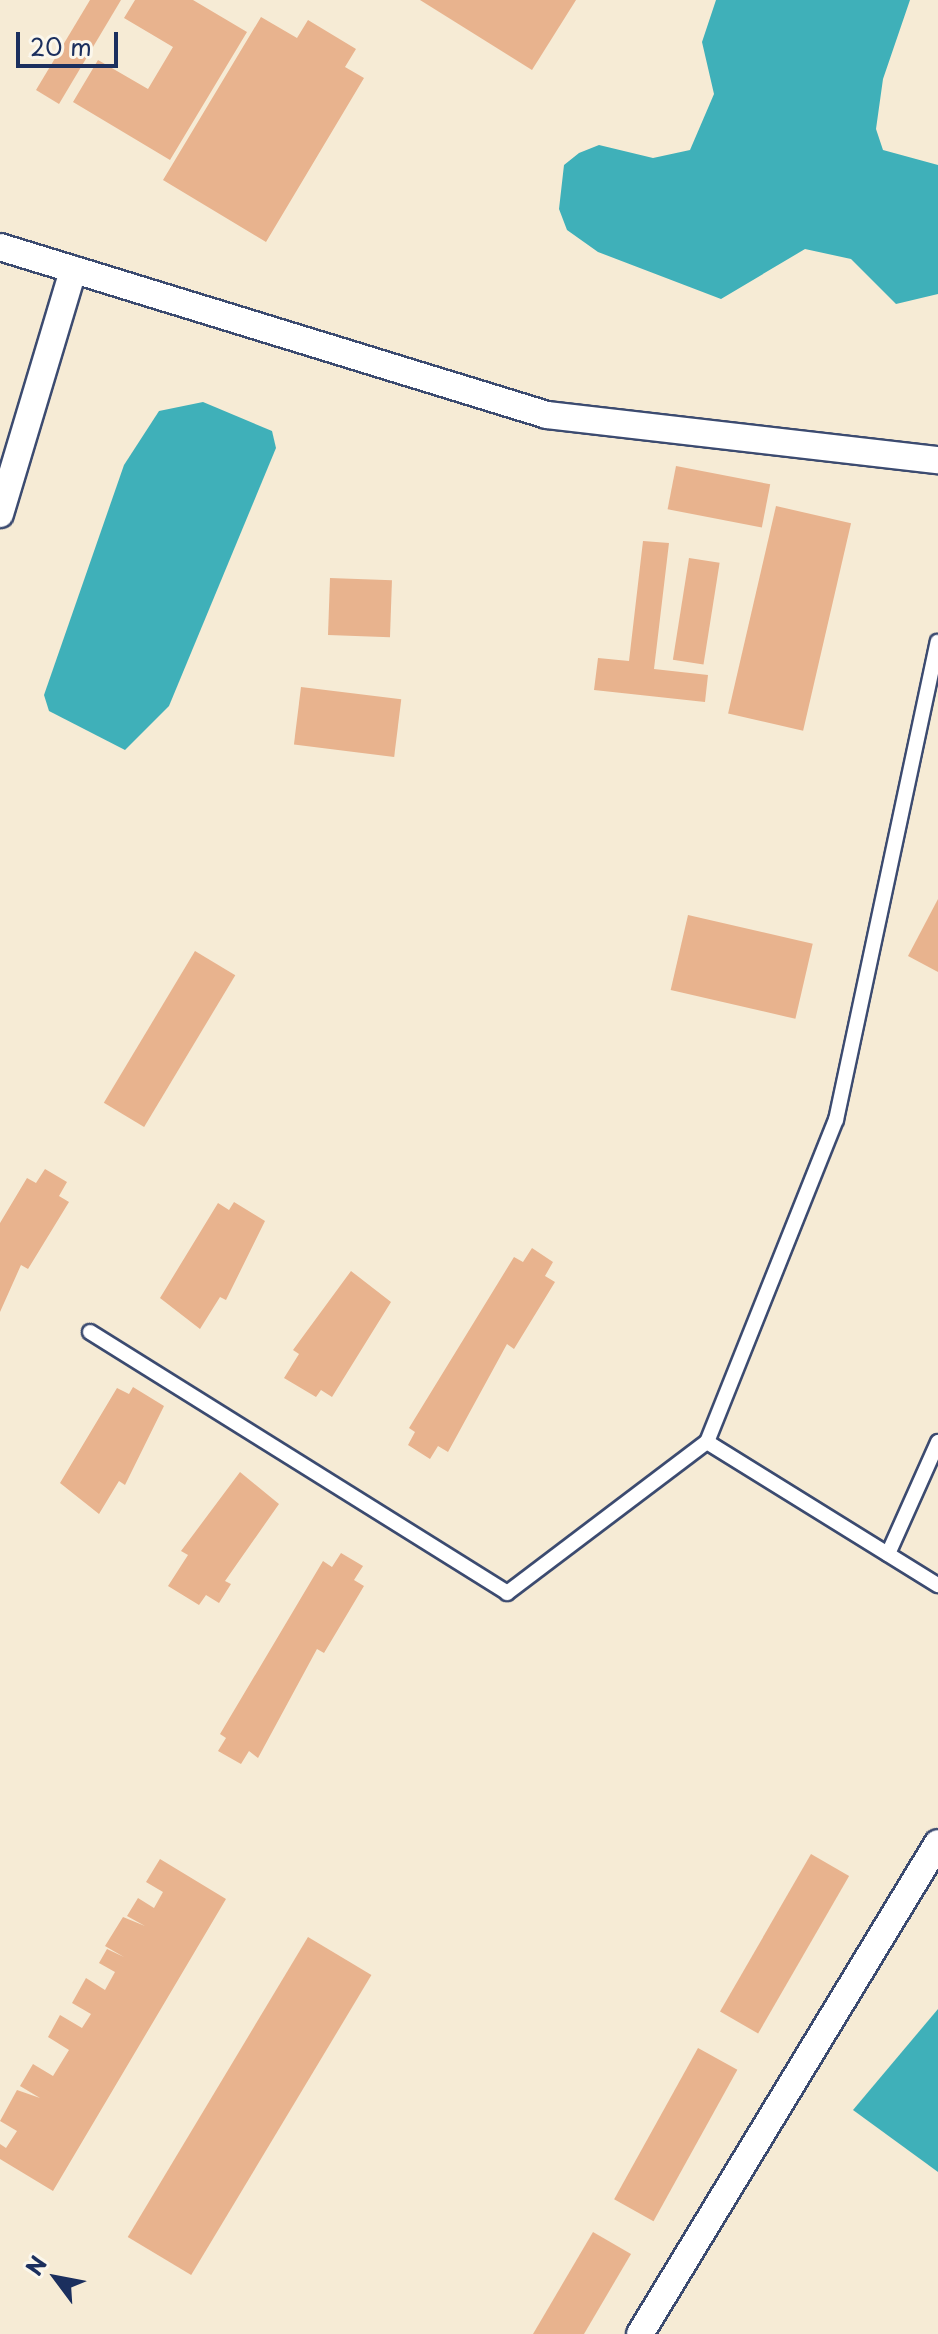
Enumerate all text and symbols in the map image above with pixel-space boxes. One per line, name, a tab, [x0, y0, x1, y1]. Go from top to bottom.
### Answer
scale bar	[20, 16, 122, 66]
text: 20 m	[30, 28, 92, 64]
north arrow	[16, 2238, 96, 2318]
text: N	[17, 2249, 54, 2281]

